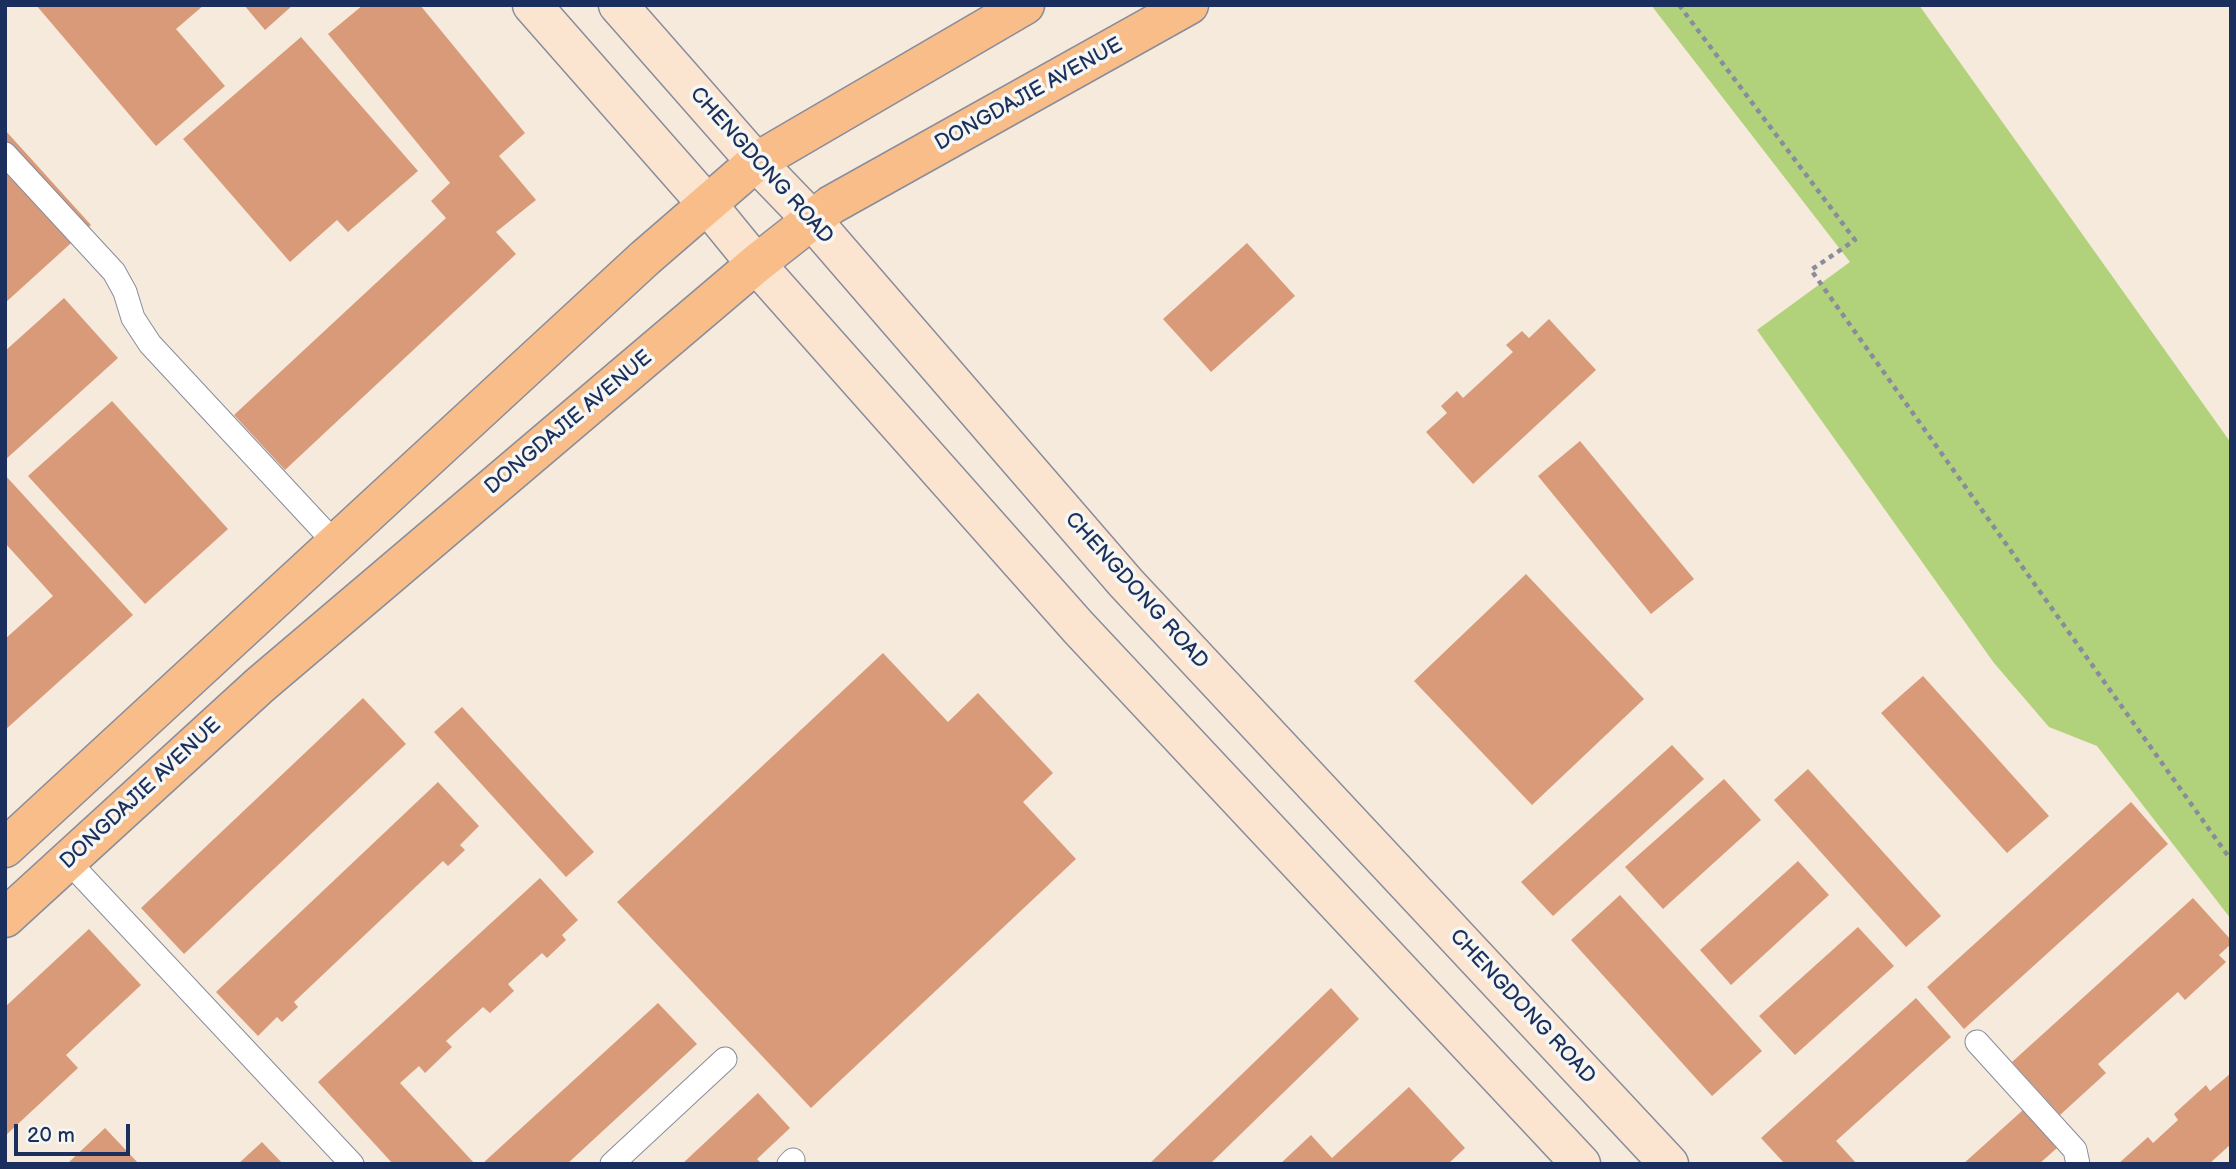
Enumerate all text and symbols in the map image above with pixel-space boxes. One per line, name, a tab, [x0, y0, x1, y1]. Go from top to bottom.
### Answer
street label: DONGDAJIE AVENUE	[931, 33, 1127, 157]
street label: CHENGDONG ROAD	[684, 82, 838, 250]
street label: DONGDAJIE AVENUE	[480, 346, 658, 500]
street label: CHENGDONG ROAD	[1059, 507, 1213, 675]
street label: DONGDAJIE AVENUE	[55, 713, 227, 875]
street label: CHENGDONG ROAD	[1444, 924, 1600, 1090]
scale bar	[18, 1110, 133, 1154]
text: 20 m	[27, 1123, 75, 1148]

